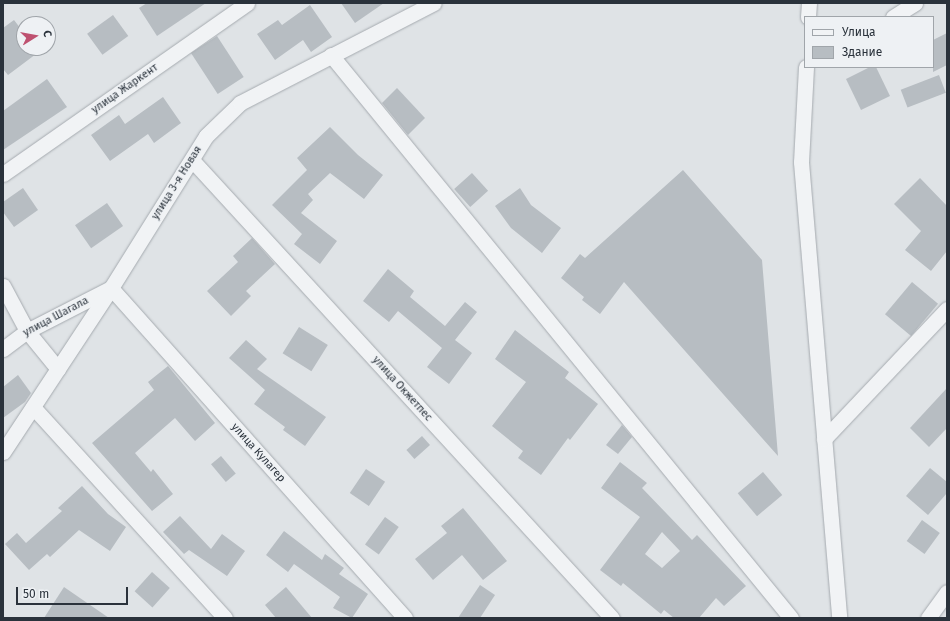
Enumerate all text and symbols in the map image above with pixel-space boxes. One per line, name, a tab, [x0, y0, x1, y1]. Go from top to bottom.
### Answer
north arrow	[16, 16, 56, 56]
legend	[804, 16, 934, 68]
text: Улица	[842, 25, 876, 39]
text: С	[40, 29, 54, 38]
text: Здание	[842, 45, 882, 59]
street label: улица Жаркент	[89, 61, 161, 117]
street label: улица 3-я Новая	[149, 144, 205, 222]
street label: улица Шагала	[21, 294, 91, 340]
street label: улица Окжетпес	[369, 354, 435, 424]
street label: улица Кулагер	[228, 421, 288, 485]
scale bar	[18, 579, 130, 605]
text: 50 m	[23, 587, 49, 601]

